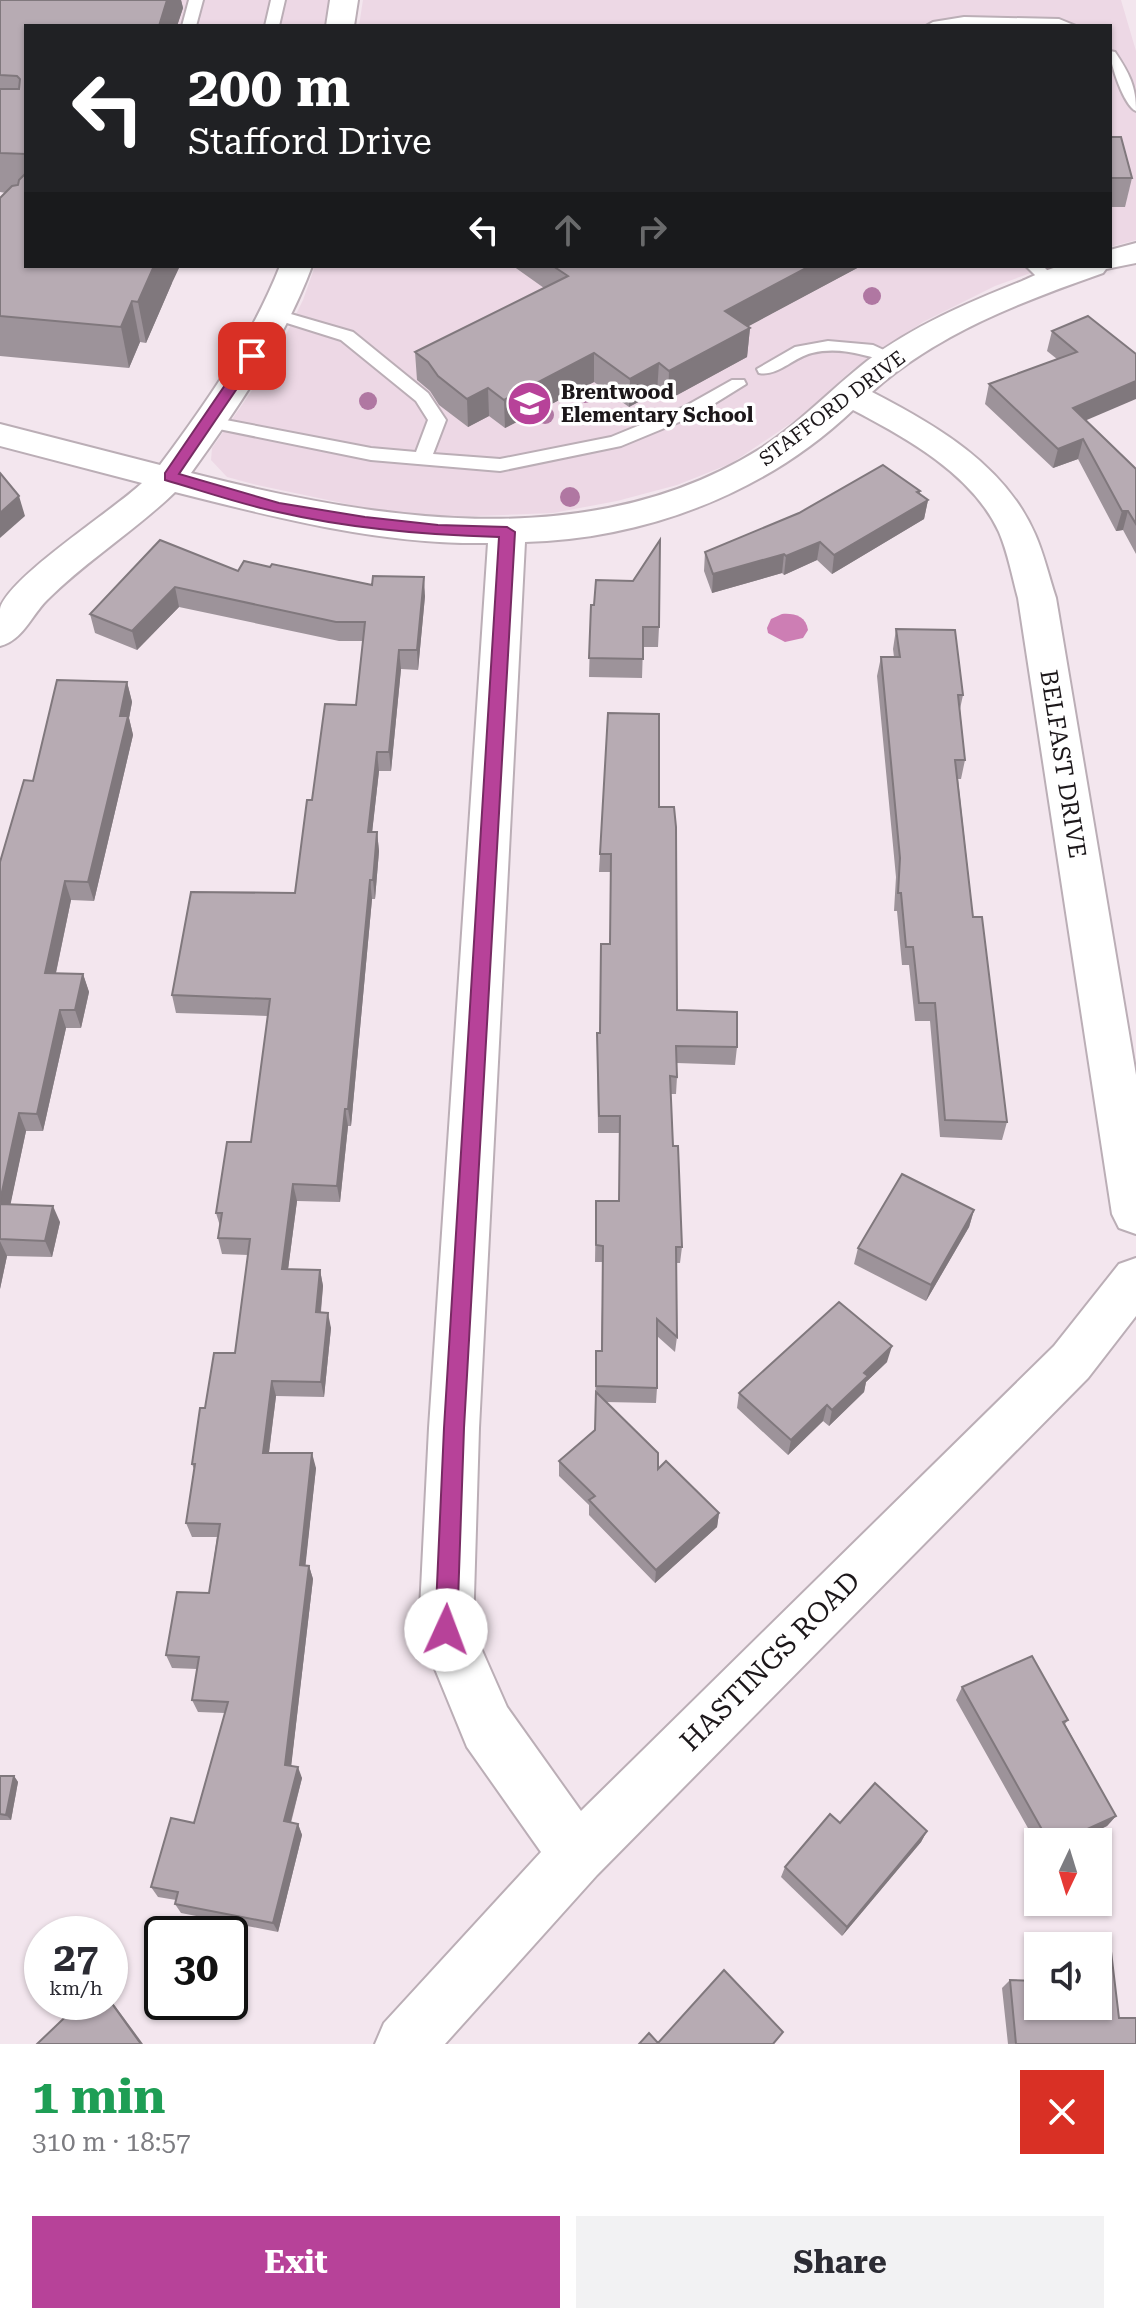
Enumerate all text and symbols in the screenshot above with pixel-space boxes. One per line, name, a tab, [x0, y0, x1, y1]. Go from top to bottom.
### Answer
text: 200 m	[188, 54, 350, 120]
icon: left	[56, 56, 160, 160]
text: Stafford Drive	[188, 121, 432, 163]
icon: left	[462, 208, 506, 252]
icon: ahead	[546, 208, 590, 252]
icon: right	[630, 208, 674, 252]
pin	[218, 322, 286, 390]
icon: arrive	[230, 334, 274, 378]
street label: STAFFORD DRIVE	[754, 345, 910, 471]
school or university icon: Brentwood Elementary School	[506, 379, 554, 427]
place label: Brentwood Elementary School	[561, 380, 754, 427]
street label: BELFAST DRIVE	[1034, 668, 1092, 860]
street label: HASTINGS ROAD	[673, 1564, 867, 1758]
position arrow	[404, 1588, 488, 1672]
north arrow	[1024, 1828, 1112, 1916]
map controls	[1024, 1828, 1112, 2020]
speed limit sign: 30	[144, 1916, 248, 2020]
button: sound	[1024, 1932, 1112, 2020]
text: 27	[54, 1934, 98, 1981]
text: km/h	[49, 1976, 103, 2000]
text: 1 min	[32, 2069, 165, 2125]
button: close	[1020, 2070, 1104, 2154]
text: 310 m · 18:57	[32, 2127, 191, 2157]
button: Exit	[32, 2216, 560, 2308]
button: Share	[576, 2216, 1104, 2308]

